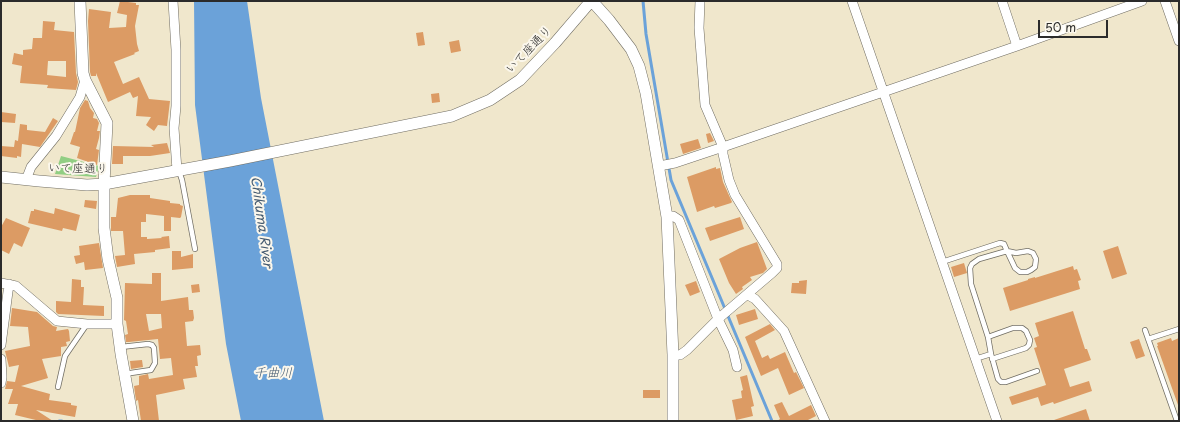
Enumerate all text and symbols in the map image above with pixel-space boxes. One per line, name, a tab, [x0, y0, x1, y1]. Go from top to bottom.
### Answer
scale bar	[1040, 12, 1110, 38]
text: 50 m	[1045, 18, 1076, 36]
street label: いて座通り	[503, 23, 555, 77]
street label: いて座通り	[48, 161, 108, 177]
water label: Chikuma River	[247, 175, 275, 269]
water label: 千曲川	[254, 365, 292, 381]

